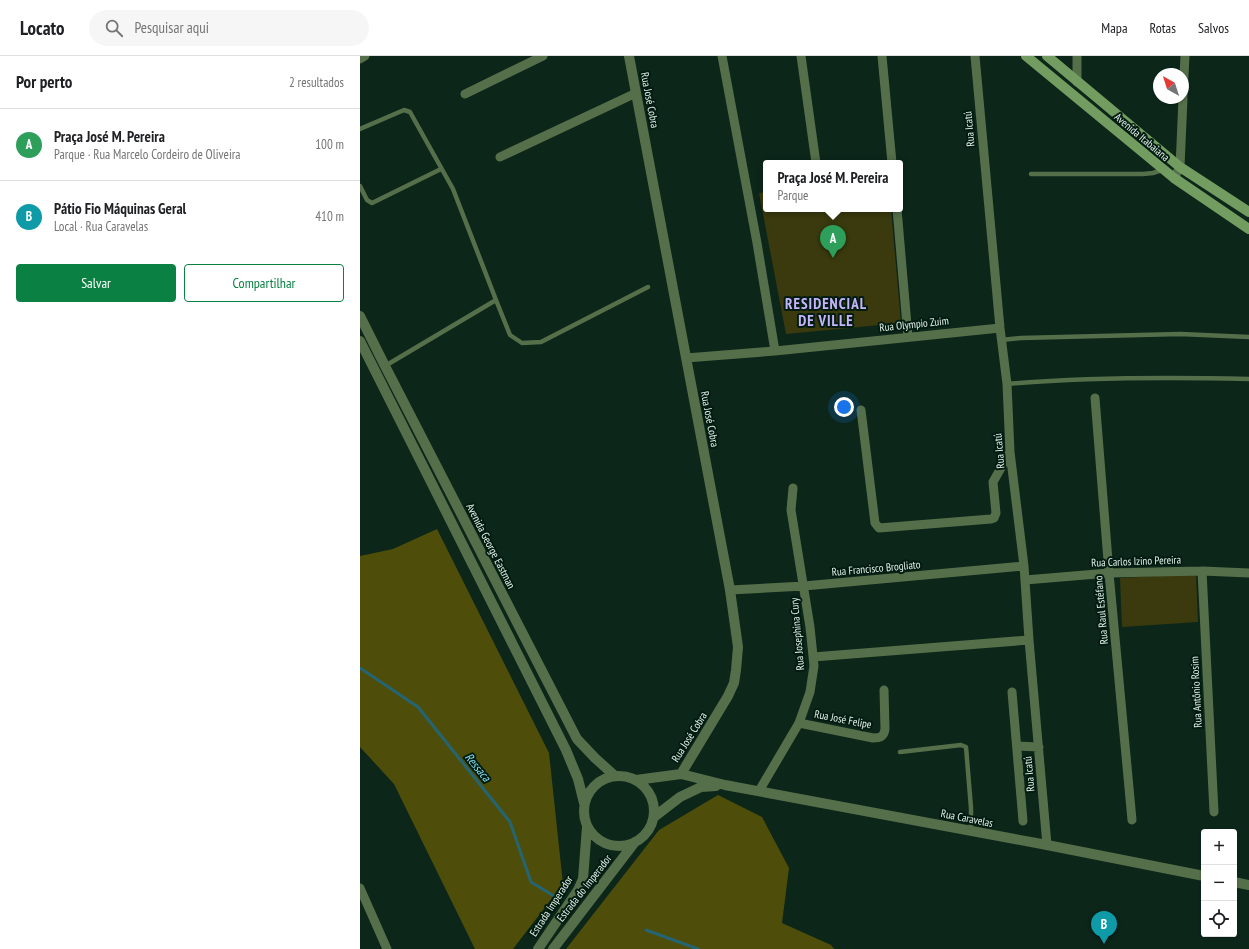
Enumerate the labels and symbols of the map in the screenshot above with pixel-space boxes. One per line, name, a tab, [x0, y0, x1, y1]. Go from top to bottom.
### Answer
north arrow	[1153, 68, 1189, 104]
street label: Rua José Cobra	[638, 71, 662, 129]
street label: Avenida Itabaiana	[1112, 110, 1172, 164]
street label: Rua Icatú	[960, 111, 978, 147]
pin: A	[820, 225, 846, 258]
district label: RESIDENCIAL DE VILLE	[785, 294, 867, 330]
street label: Rua Olympio Zuim	[879, 313, 949, 335]
street label: Rua José Cobra	[698, 390, 722, 448]
your location	[834, 397, 854, 417]
street label: Rua Icatú	[990, 433, 1008, 469]
street label: Avenida George Eastman	[463, 501, 519, 591]
street label: Rua Carlos Izino Pereira	[1091, 552, 1181, 570]
street label: Rua Francisco Brogliato	[831, 557, 921, 579]
street label: Rua Raul Estéfano	[1091, 575, 1111, 645]
street label: Rua Josephina Cury	[787, 596, 807, 671]
street label: Rua Antônio Rosim	[1187, 656, 1205, 728]
street label: Rua José Felipe	[813, 707, 873, 732]
street label: Rua José Cobra	[668, 709, 710, 765]
water label: Ressaca	[462, 750, 495, 785]
street label: Rua Icatú	[1020, 756, 1038, 792]
street label: Rua Caravelas	[940, 806, 995, 830]
street label: Estrada do Imperador	[553, 852, 615, 924]
street label: Estrada Imperador	[526, 873, 576, 939]
pin: B	[1091, 911, 1117, 944]

